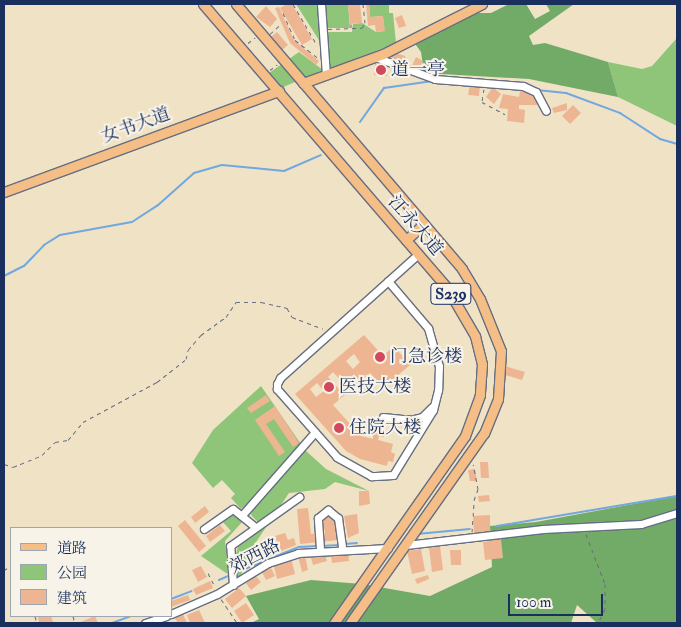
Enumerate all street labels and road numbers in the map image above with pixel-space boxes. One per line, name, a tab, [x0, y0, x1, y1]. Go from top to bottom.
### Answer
street label: 女书大道	[98, 104, 174, 148]
street label: 江永大道	[383, 192, 447, 260]
road number: S239	[430, 280, 472, 308]
street label: 郊西路	[226, 535, 284, 579]

